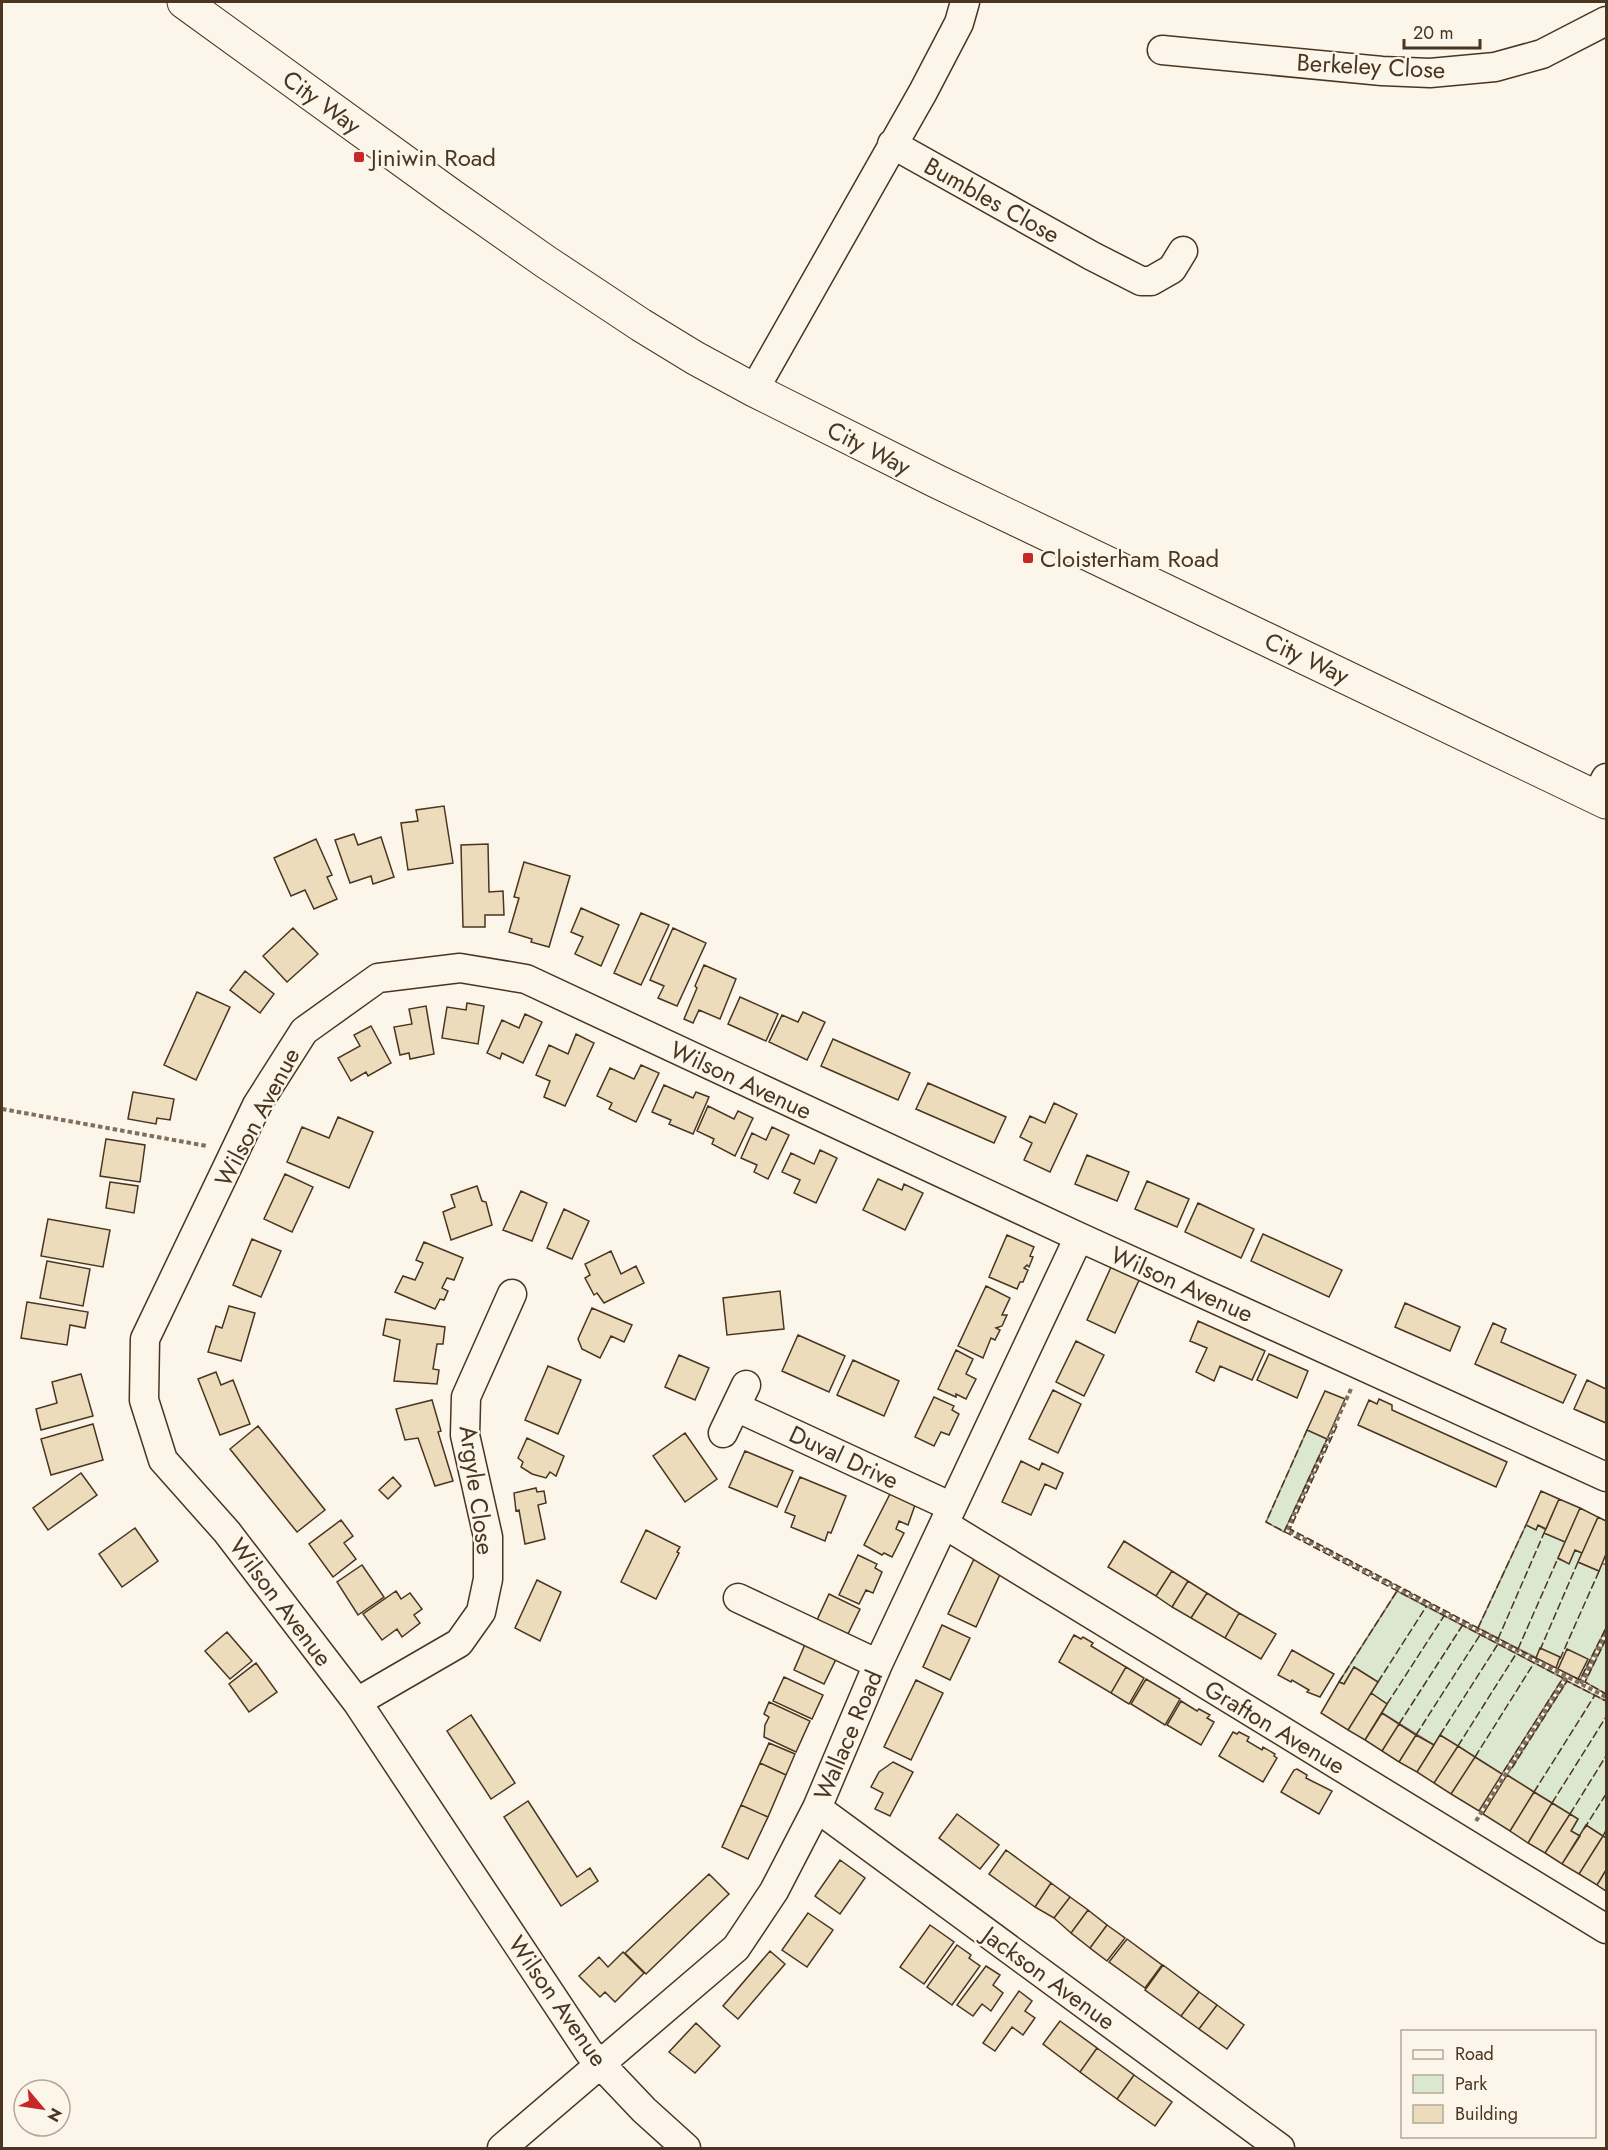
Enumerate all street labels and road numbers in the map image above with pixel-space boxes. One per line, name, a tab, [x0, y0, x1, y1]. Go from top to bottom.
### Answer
street label: Berkeley Close	[1296, 45, 1446, 87]
street label: City Way	[275, 62, 369, 143]
street label: Bumbles Close	[918, 148, 1066, 252]
street label: City Way	[821, 412, 917, 484]
street label: City Way	[1259, 623, 1355, 693]
street label: Wilson Avenue	[664, 1032, 818, 1128]
street label: Wilson Avenue	[206, 1041, 308, 1193]
street label: Wilson Avenue	[1105, 1237, 1259, 1331]
street label: Duval Drive	[784, 1416, 904, 1498]
street label: Argyle Close	[451, 1423, 503, 1557]
street label: Wilson Avenue	[221, 1530, 341, 1674]
street label: Wallace Road	[805, 1665, 891, 1805]
street label: Grafton Avenue	[1198, 1671, 1352, 1783]
street label: Jackson Avenue	[973, 1916, 1123, 2038]
street label: Wilson Avenue	[500, 1928, 616, 2074]

